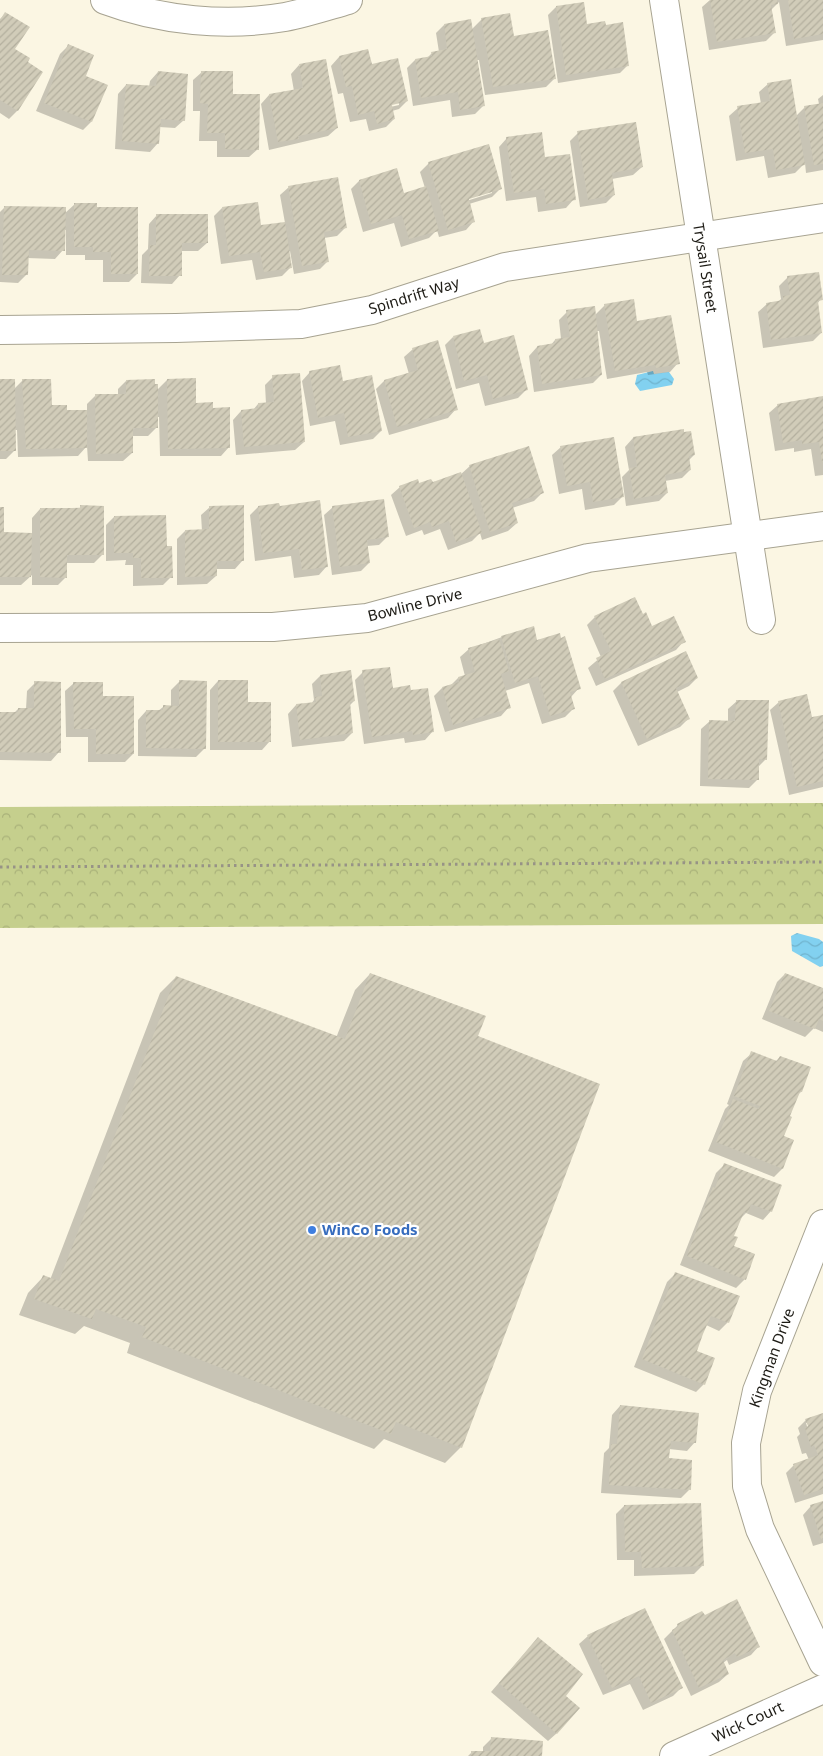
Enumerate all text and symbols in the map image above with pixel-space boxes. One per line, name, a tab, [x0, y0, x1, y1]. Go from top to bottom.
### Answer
street label: Trysail Street	[689, 222, 723, 315]
street label: Spindrift Way	[366, 272, 462, 318]
street label: Bowline Drive	[365, 583, 464, 625]
place label: WinCo Foods	[322, 1219, 418, 1239]
marker: WinCo Foods	[306, 1224, 318, 1236]
street label: Kingman Drive	[744, 1305, 798, 1410]
street label: Wick Court	[709, 1696, 787, 1746]

